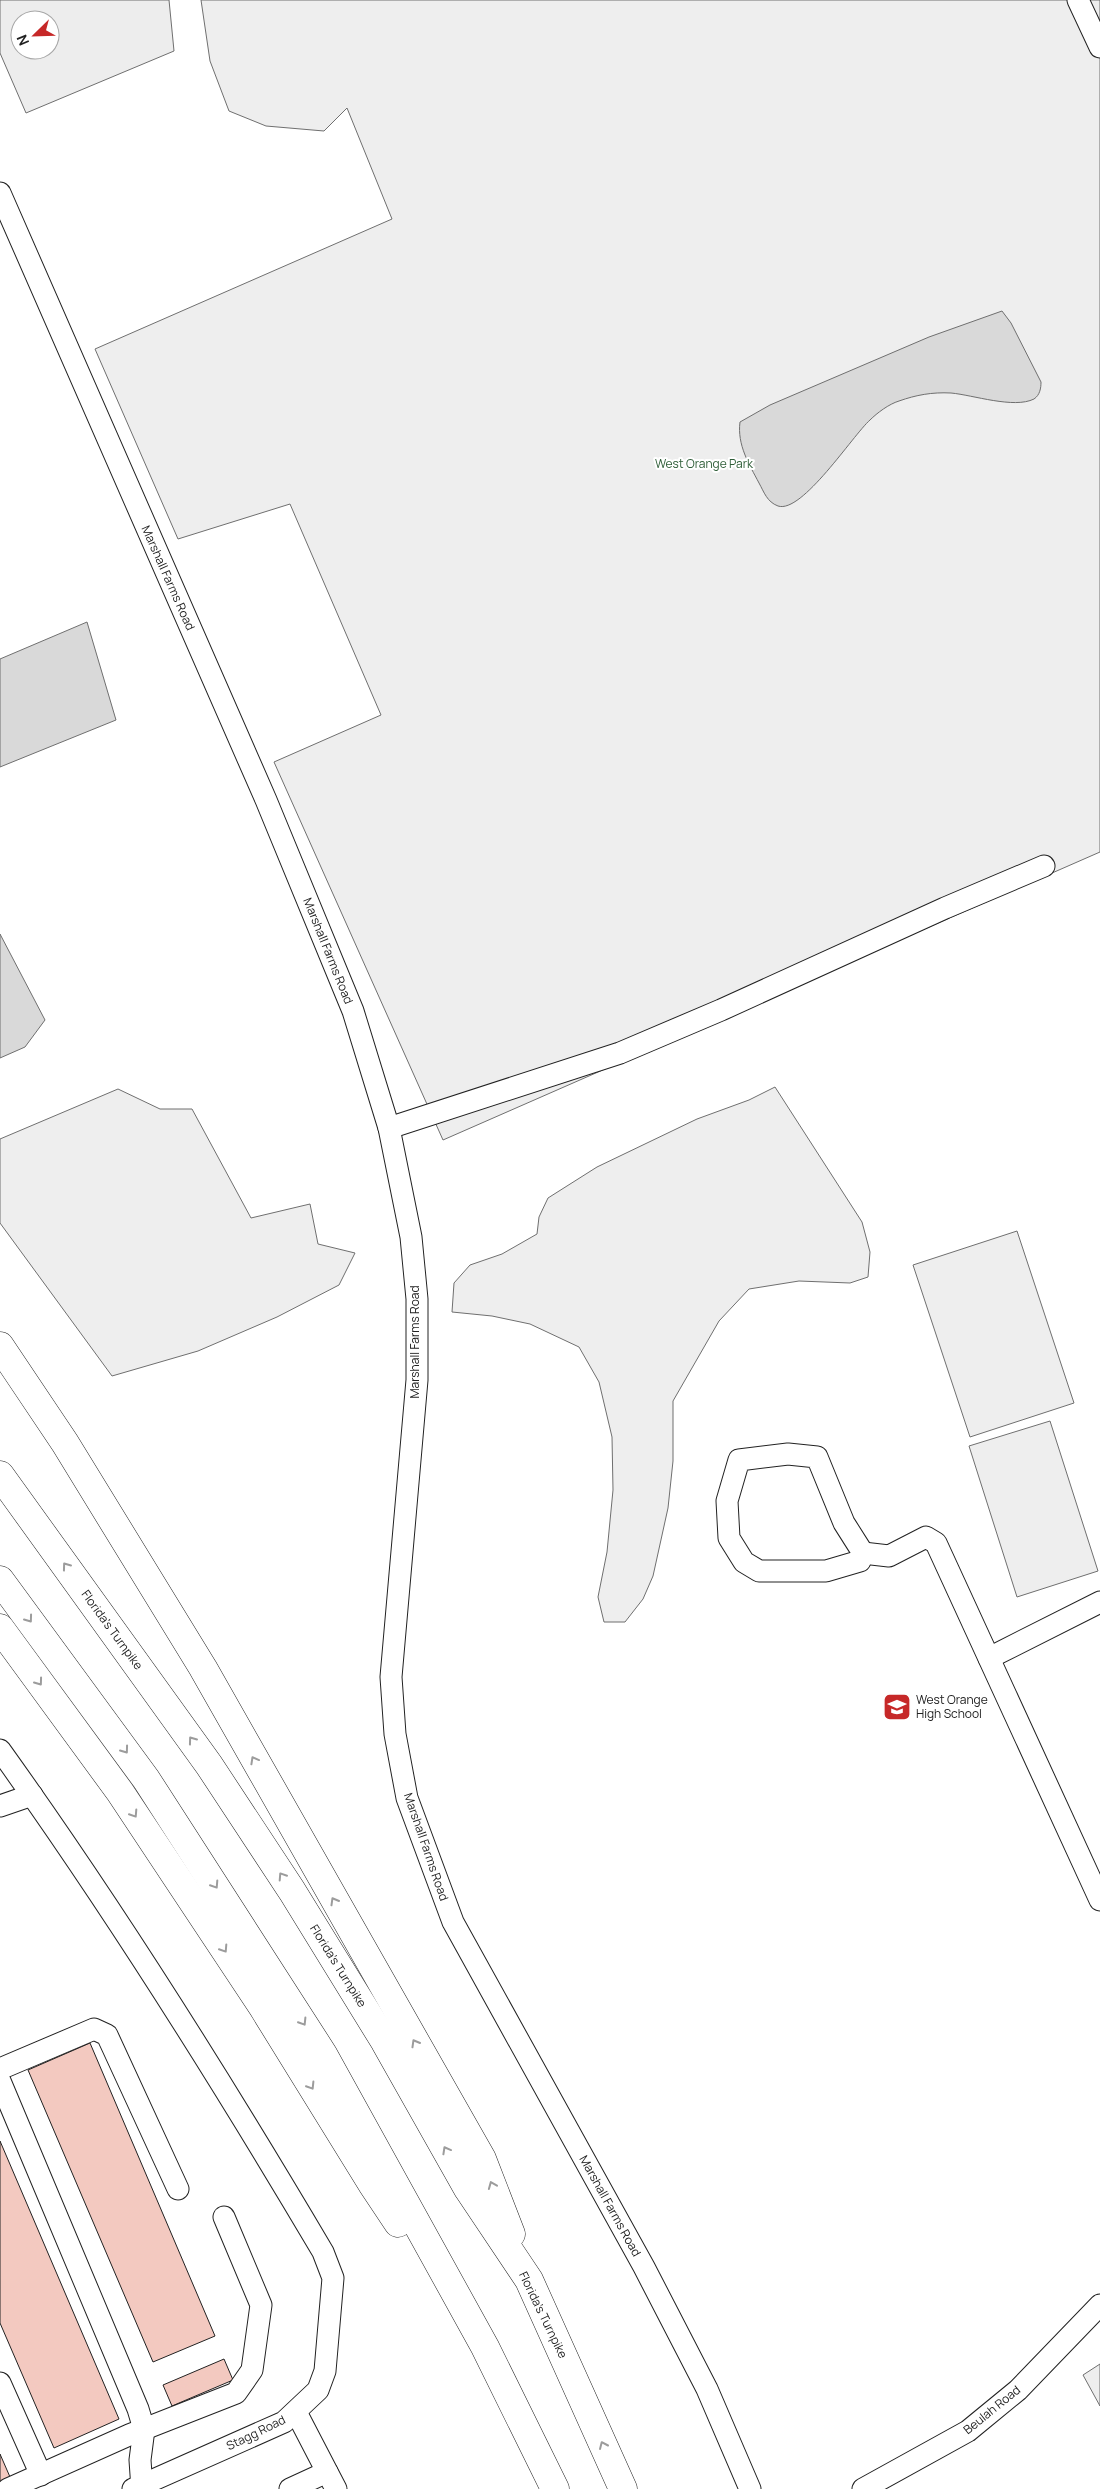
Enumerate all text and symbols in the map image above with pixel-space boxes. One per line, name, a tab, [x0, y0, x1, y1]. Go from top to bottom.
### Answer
north arrow	[10, 10, 60, 60]
text: N	[12, 32, 33, 49]
park label: West Orange Park	[655, 455, 754, 472]
street label: Marshall Farms Road	[138, 523, 199, 633]
street label: Marshall Farms Road	[299, 895, 358, 1006]
street label: Marshall Farms Road	[406, 1285, 423, 1399]
one-way arrow	[63, 1562, 72, 1572]
street label: Florida's Turnpike	[78, 1586, 147, 1673]
one-way arrow	[23, 1613, 32, 1623]
one-way arrow	[33, 1676, 42, 1686]
place label: West Orange High School	[916, 1691, 988, 1722]
school or university icon: West Orange High School	[882, 1692, 912, 1722]
one-way arrow	[188, 1737, 198, 1746]
one-way arrow	[119, 1744, 127, 1753]
one-way arrow	[251, 1756, 261, 1765]
street label: Marshall Farms Road	[400, 1791, 453, 1903]
one-way arrow	[128, 1808, 137, 1817]
one-way arrow	[278, 1872, 288, 1881]
one-way arrow	[209, 1880, 219, 1889]
one-way arrow	[330, 1898, 340, 1907]
street label: Florida's Turnpike	[306, 1921, 371, 2010]
one-way arrow	[218, 1943, 227, 1953]
one-way arrow	[296, 2017, 306, 2026]
one-way arrow	[411, 2039, 421, 2048]
one-way arrow	[305, 2081, 315, 2090]
one-way arrow	[442, 2146, 452, 2155]
street label: Marshall Farms Road	[576, 2152, 645, 2259]
one-way arrow	[488, 2181, 498, 2190]
street label: Florida's Turnpike	[515, 2268, 572, 2361]
street label: Beulah Road	[960, 2381, 1024, 2438]
street label: Stagg Road	[223, 2411, 288, 2454]
one-way arrow	[599, 2441, 609, 2450]

